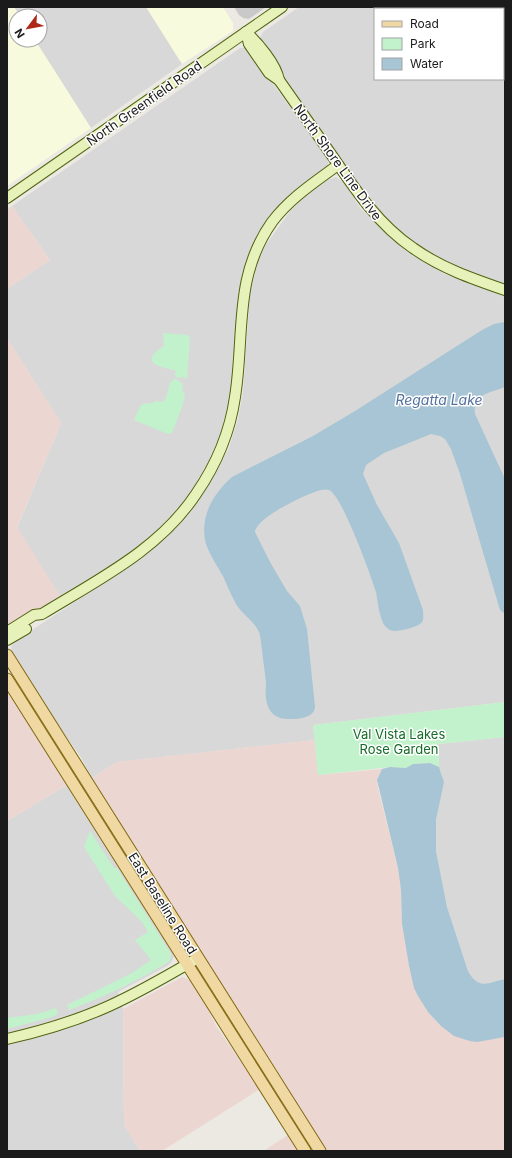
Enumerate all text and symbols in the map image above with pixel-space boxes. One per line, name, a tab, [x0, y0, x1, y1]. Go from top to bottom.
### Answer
north arrow	[8, 8, 48, 48]
legend	[374, 8, 504, 80]
text: Road	[410, 16, 439, 31]
text: N	[11, 26, 28, 41]
text: Park	[410, 36, 436, 51]
text: Water	[410, 56, 444, 71]
street label: North Greenfield Road	[83, 57, 205, 149]
street label: North Shore Line Drive	[290, 101, 386, 223]
water label: Regatta Lake	[395, 391, 483, 408]
park label: Val Vista Lakes Rose Garden	[353, 726, 445, 757]
street label: East Baseline Road	[125, 849, 201, 957]

